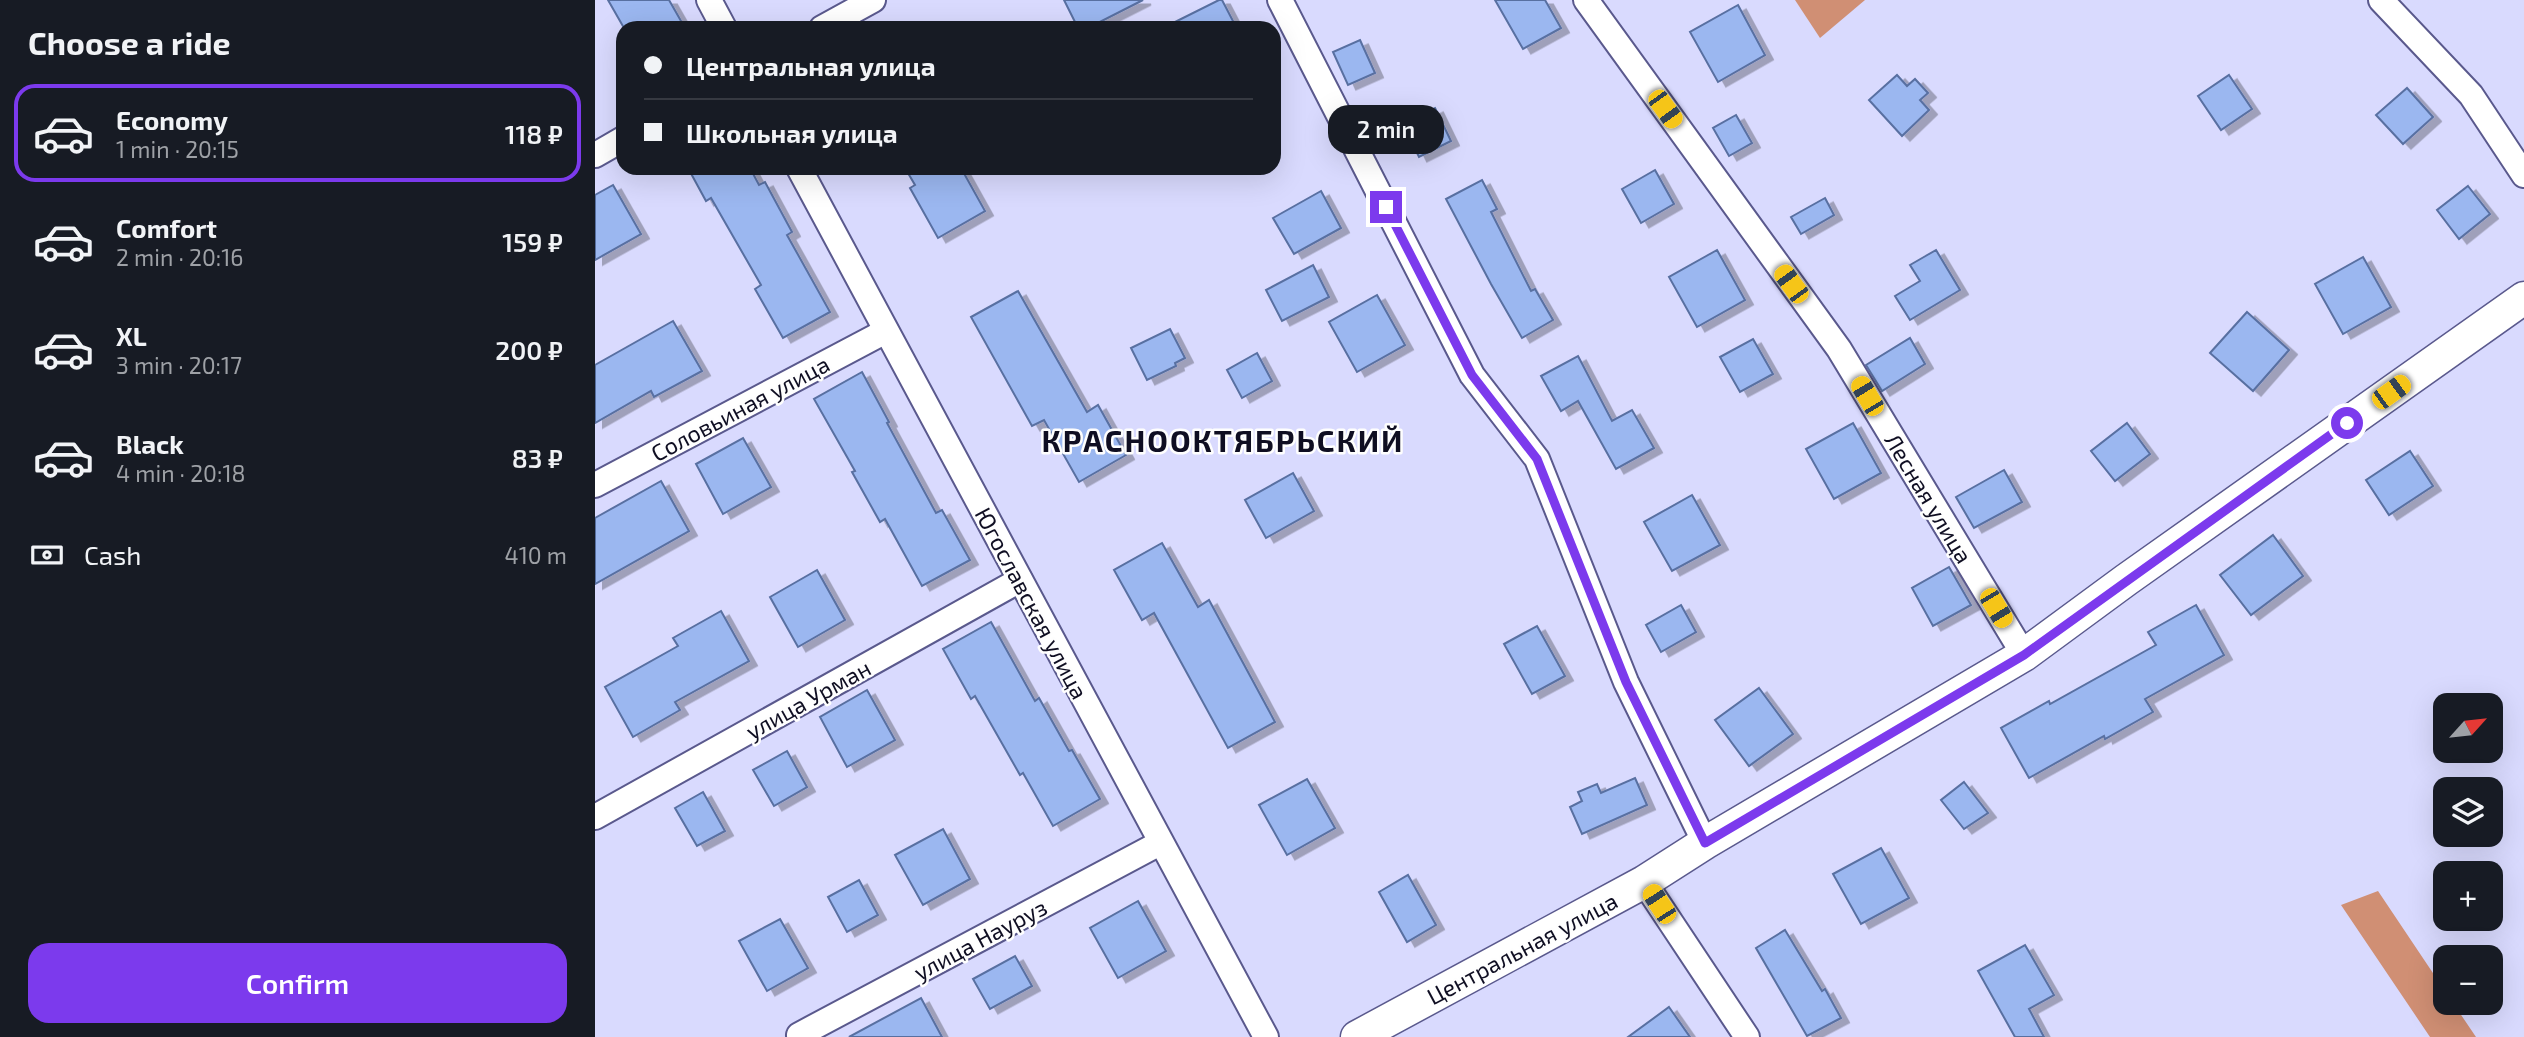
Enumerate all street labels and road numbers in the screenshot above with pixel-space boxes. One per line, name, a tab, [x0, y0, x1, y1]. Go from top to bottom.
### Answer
street label: Соловьиная улица	[646, 349, 834, 468]
street label: Лесная улица	[1878, 428, 1979, 569]
street label: Югославская улица	[969, 503, 1094, 704]
street label: улица Урман	[741, 653, 876, 746]
street label: Центральная улица	[1422, 886, 1623, 1011]
street label: улица Науруз	[909, 892, 1052, 987]

